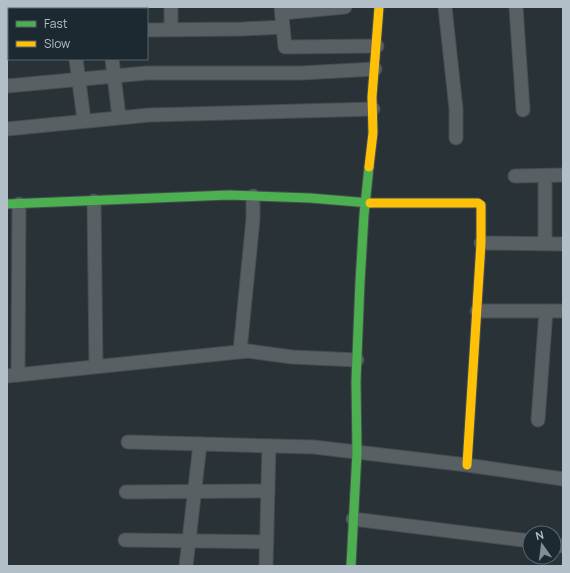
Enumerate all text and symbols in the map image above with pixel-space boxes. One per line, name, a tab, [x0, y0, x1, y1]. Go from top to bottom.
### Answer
legend	[8, 8, 148, 60]
text: Fast	[44, 15, 68, 32]
text: Slow	[44, 35, 70, 52]
north arrow	[522, 525, 562, 565]
text: N	[534, 527, 545, 543]

